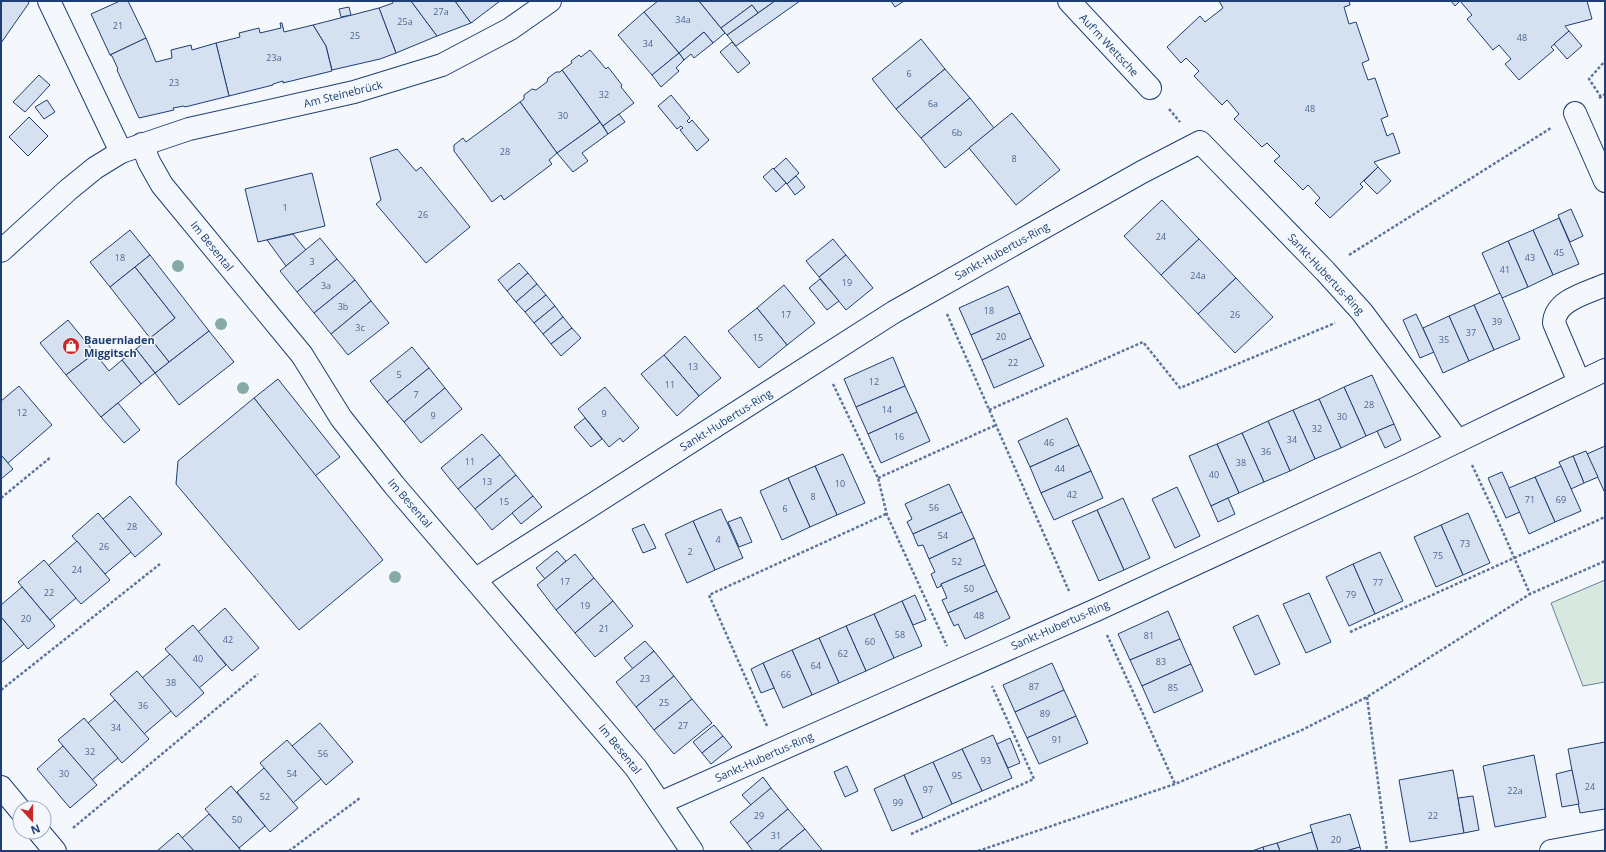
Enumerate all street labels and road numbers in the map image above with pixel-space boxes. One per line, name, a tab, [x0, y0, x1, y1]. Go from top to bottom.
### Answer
street label: Auf'm Wettsche	[1076, 10, 1142, 79]
street label: Am Steinebrück	[302, 76, 384, 111]
street label: Im Besental	[188, 218, 237, 274]
street label: Sankt-Hubertus-Ring	[952, 218, 1052, 283]
street label: Sankt-Hubertus-Ring	[1285, 230, 1368, 318]
street label: Sankt-Hubertus-Ring	[677, 385, 775, 454]
street label: Im Besental	[385, 475, 436, 530]
street label: Sankt-Hubertus-Ring	[1008, 596, 1111, 653]
street label: Im Besental	[596, 721, 645, 777]
street label: Sankt-Hubertus-Ring	[712, 728, 815, 785]

